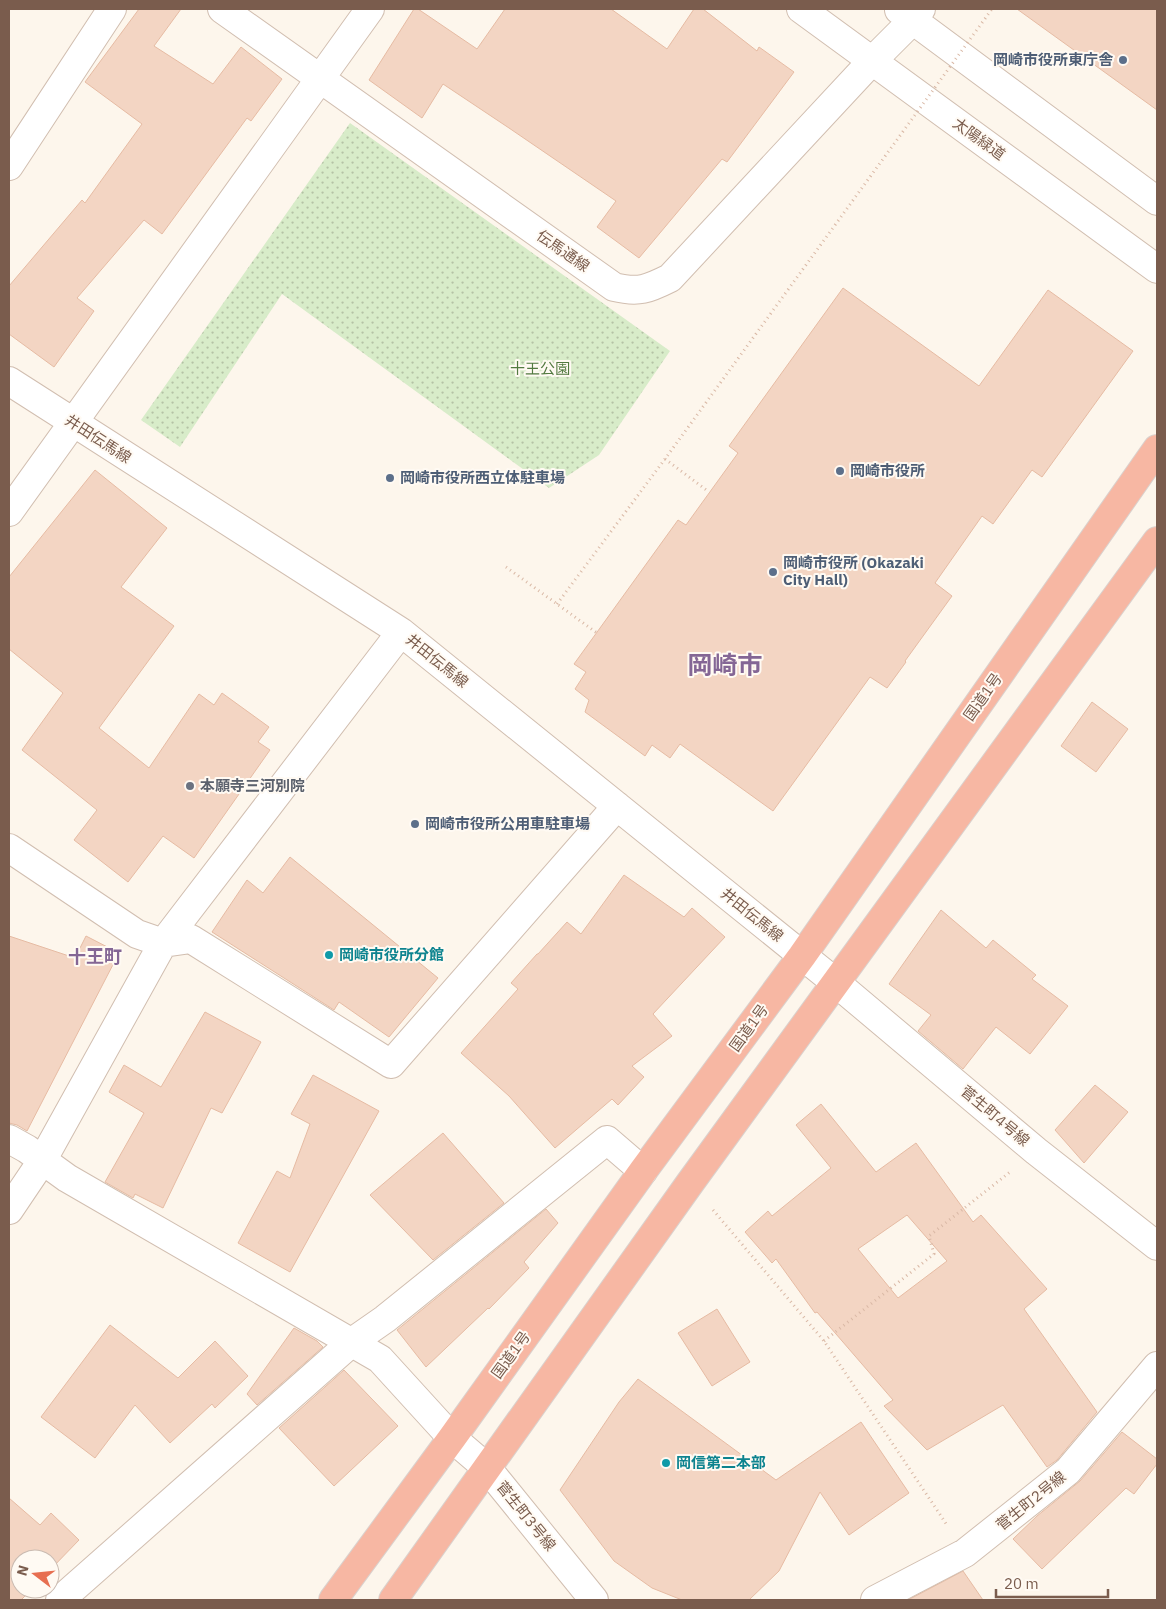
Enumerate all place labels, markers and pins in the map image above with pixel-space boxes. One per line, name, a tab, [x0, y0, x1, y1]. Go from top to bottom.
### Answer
place label: 岡崎市役所東庁舎	[993, 50, 1114, 69]
marker: 岡崎市役所東庁舎	[1117, 54, 1129, 66]
place label: 岡崎市役所	[850, 461, 925, 480]
marker: 岡崎市役所	[834, 465, 846, 477]
place label: 岡崎市役所西立体駐車場	[400, 468, 565, 487]
marker: 岡崎市役所西立体駐車場	[384, 472, 396, 484]
place label: 岡崎市役所 (Okazaki City Hall)	[783, 553, 924, 589]
marker: 岡崎市役所 (Okazaki City Hall)	[767, 566, 779, 578]
place label: 本願寺三河別院	[200, 776, 305, 795]
marker: 本願寺三河別院	[184, 780, 196, 792]
place label: 岡崎市役所公用車駐車場	[425, 814, 590, 833]
marker: 岡崎市役所公用車駐車場	[409, 818, 421, 830]
place label: 岡崎市役所分館	[339, 945, 444, 964]
marker: 岡崎市役所分館	[323, 949, 335, 961]
place label: 岡信第二本部	[676, 1453, 766, 1472]
marker: 岡信第二本部	[660, 1457, 672, 1469]

